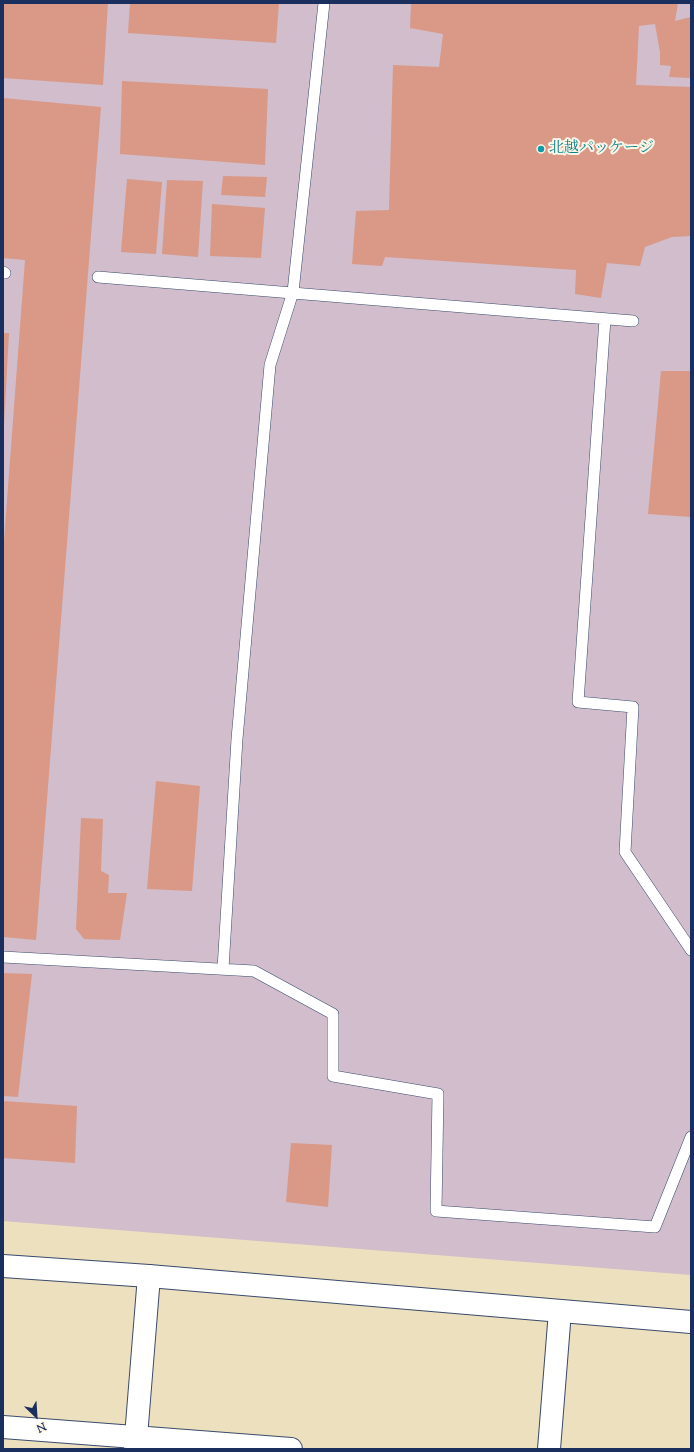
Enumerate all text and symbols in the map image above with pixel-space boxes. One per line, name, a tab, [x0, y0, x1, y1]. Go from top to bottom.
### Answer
place label: 北越パッケージ	[549, 140, 654, 158]
marker: 北越パッケージ	[536, 144, 546, 154]
north arrow	[16, 1396, 56, 1436]
text: N	[34, 1418, 48, 1436]

